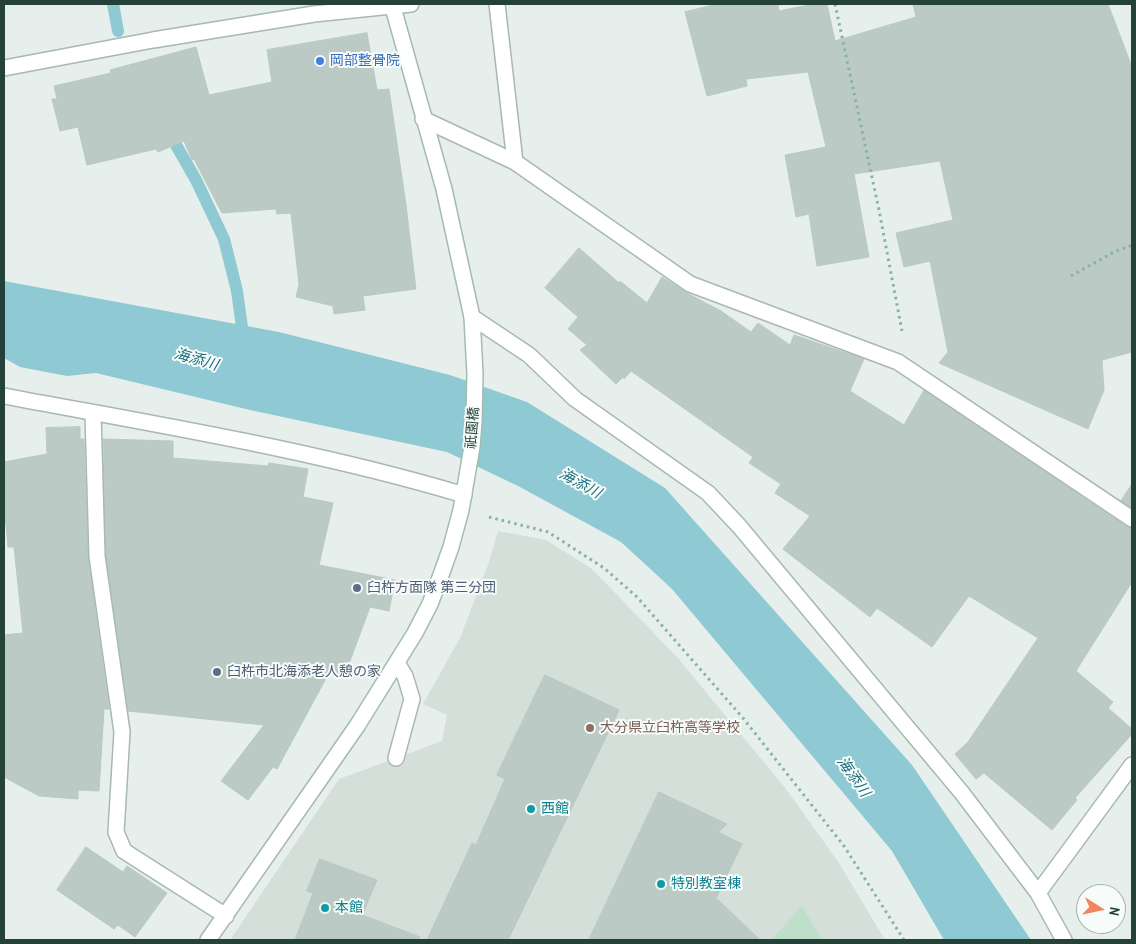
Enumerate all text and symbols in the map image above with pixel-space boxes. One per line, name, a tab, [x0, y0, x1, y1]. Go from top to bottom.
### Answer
place label: 岡部整骨院	[330, 53, 400, 69]
marker: 岡部整骨院	[314, 55, 326, 67]
water label: 海添川	[172, 345, 220, 375]
street label: 祇園橋	[463, 406, 483, 450]
water label: 海添川	[556, 465, 604, 503]
place label: 臼杵方面隊 第三分団	[367, 580, 496, 596]
marker: 臼杵方面隊 第三分団	[351, 582, 363, 594]
place label: 臼杵市北海添老人憩の家	[227, 664, 381, 680]
marker: 臼杵市北海添老人憩の家	[211, 666, 223, 678]
place label: 大分県立臼杵高等学校	[600, 720, 740, 736]
marker: 大分県立臼杵高等学校	[584, 722, 596, 734]
water label: 海添川	[833, 753, 873, 801]
place label: 西館	[541, 801, 569, 817]
marker: 西館	[525, 803, 537, 815]
place label: 特別教室棟	[671, 876, 741, 892]
marker: 特別教室棟	[655, 878, 667, 890]
north arrow	[1076, 884, 1126, 934]
place label: 本館	[335, 900, 363, 916]
marker: 本館	[319, 902, 331, 914]
text: N	[1105, 906, 1124, 917]

